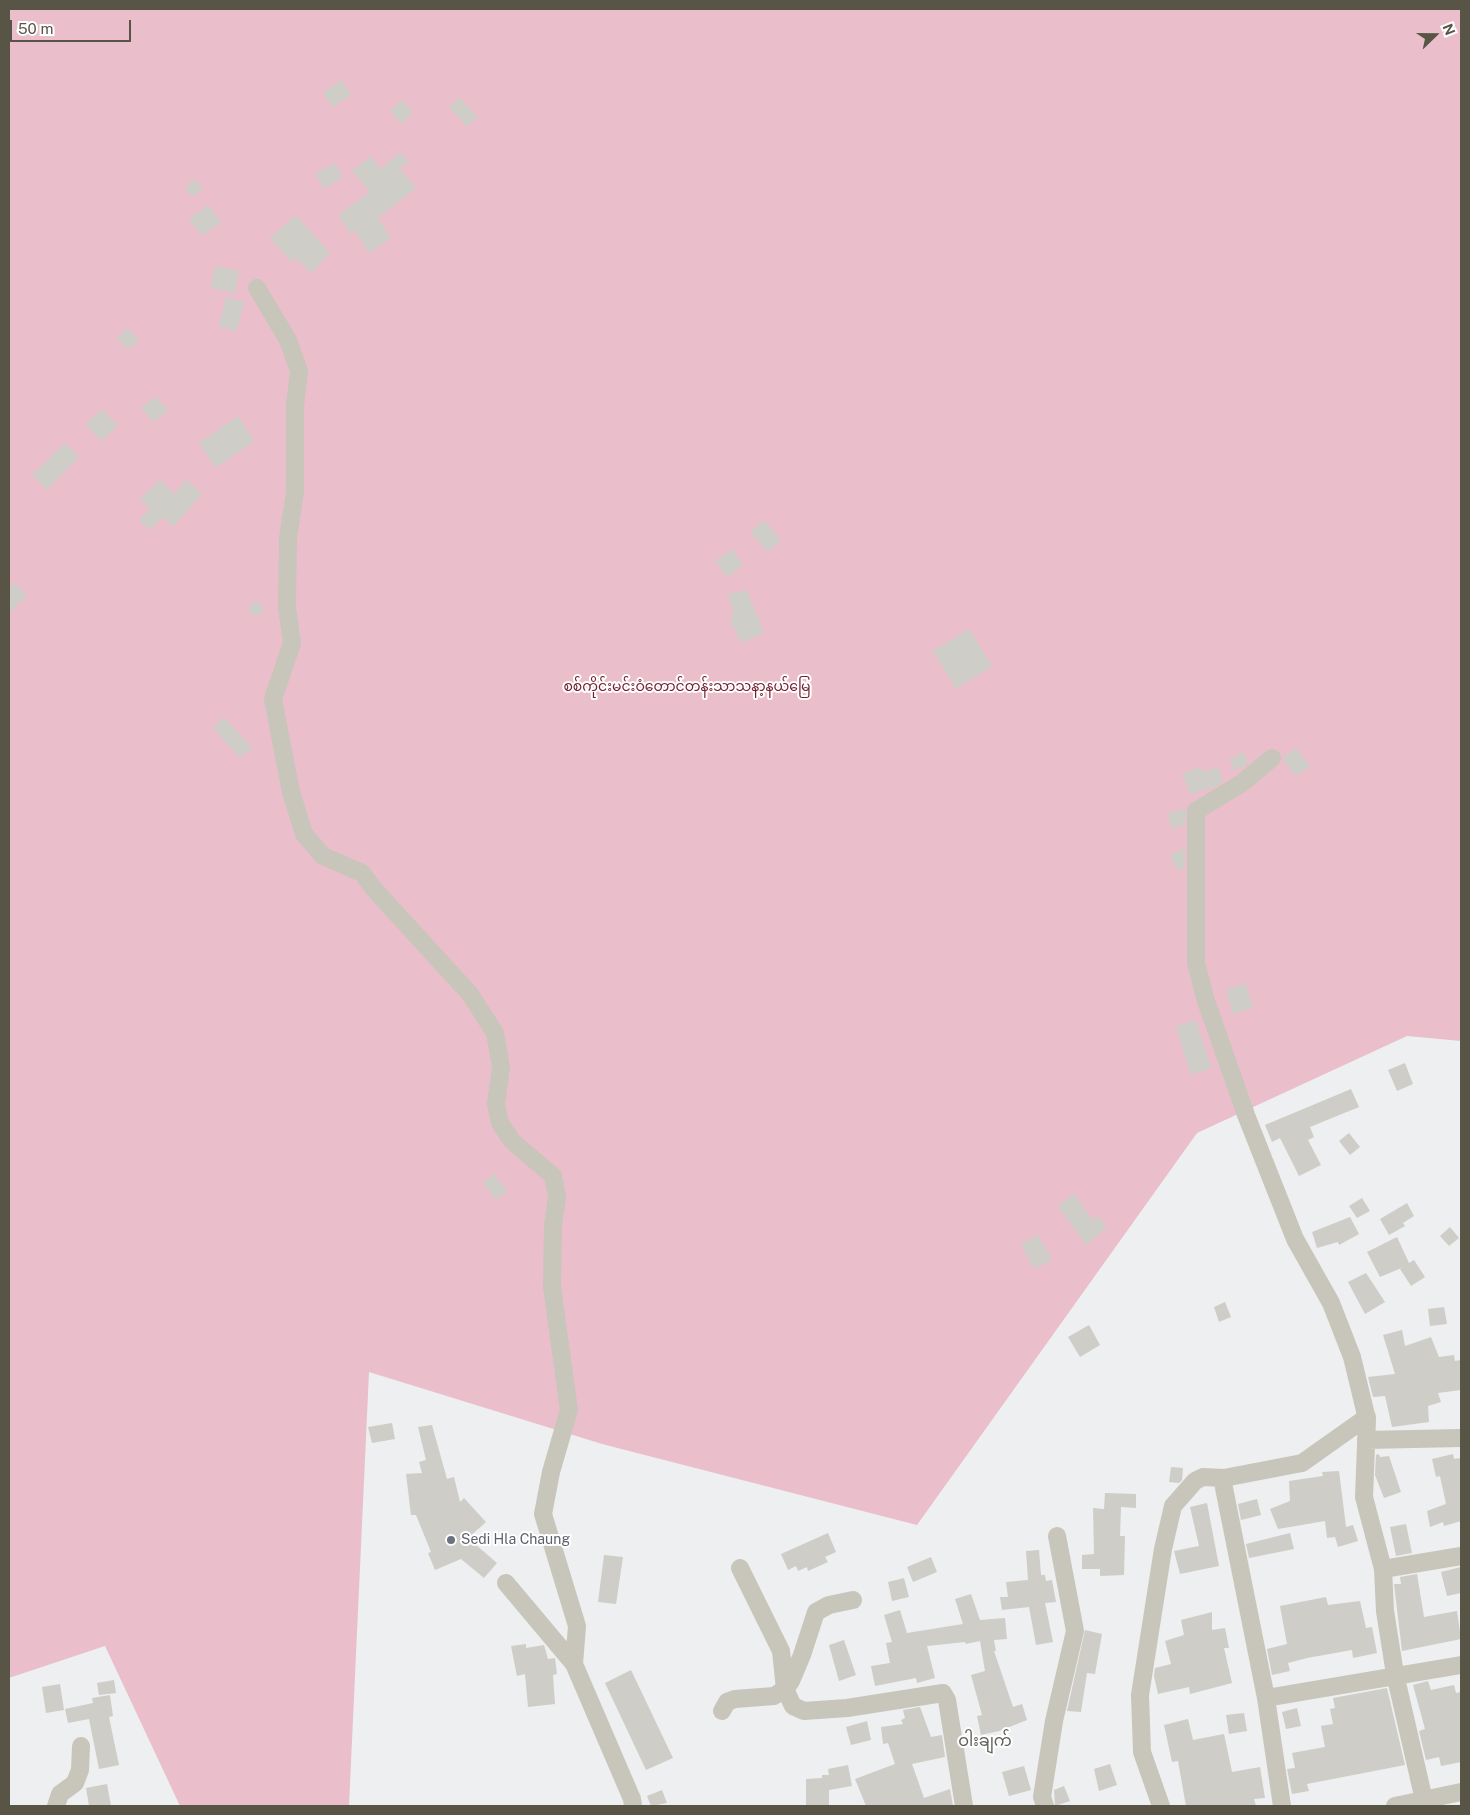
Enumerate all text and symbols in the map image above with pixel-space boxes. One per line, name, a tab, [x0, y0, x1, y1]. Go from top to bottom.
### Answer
scale bar	[12, 10, 134, 42]
north arrow	[1410, 10, 1460, 60]
text: 50 m	[18, 20, 53, 37]
text: N	[1439, 21, 1458, 37]
park label: စစ်ကိုင်းမင်းဝံတောင်တန်းသာသနာ့နယ်မြေ	[563, 679, 811, 695]
place label: Sedi Hla Chaung	[461, 1532, 570, 1548]
marker: Sedi Hla Chaung	[445, 1534, 457, 1546]
district label: ဝါးချက်	[958, 1731, 1012, 1751]

